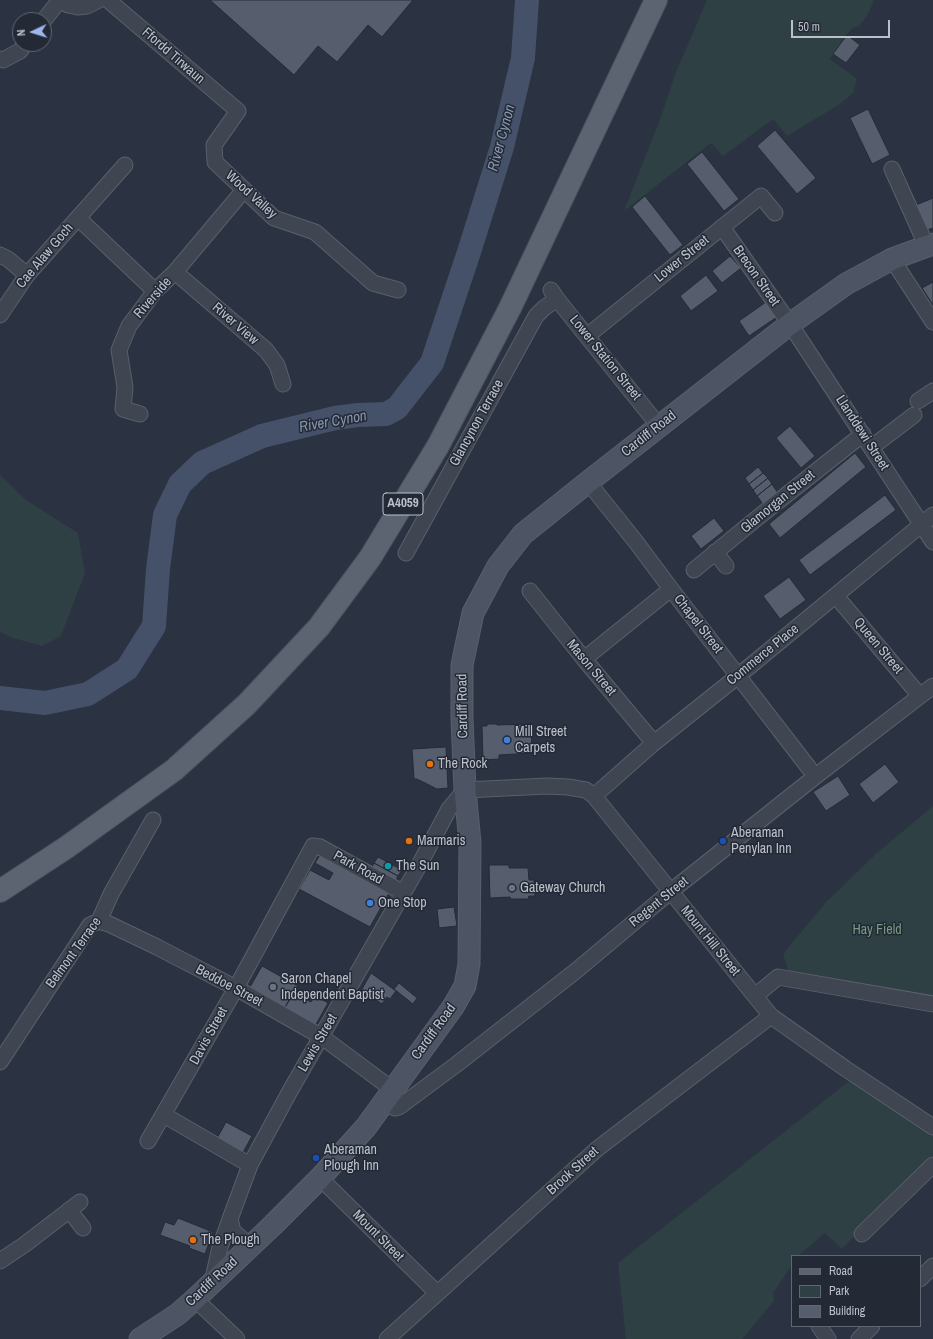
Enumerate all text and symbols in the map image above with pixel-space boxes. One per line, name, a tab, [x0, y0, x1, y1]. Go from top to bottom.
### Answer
north arrow	[12, 12, 52, 52]
scale bar	[793, 12, 892, 38]
text: 50 m	[798, 19, 820, 35]
street label: Ffordd Tirwaun	[138, 24, 208, 88]
text: N	[14, 29, 28, 37]
water label: River Cynon	[484, 103, 520, 173]
street label: Wood Valley	[222, 168, 280, 222]
street label: Cae Alaw Goch	[13, 220, 77, 292]
street label: Lower Street	[651, 232, 713, 286]
street label: Brecon Street	[729, 242, 783, 310]
street label: Riverside	[131, 274, 175, 322]
street label: River View	[208, 299, 262, 349]
street label: Lower Station Street	[566, 312, 644, 404]
street label: Glancynon Terrace	[446, 377, 508, 469]
street label: Llanddewi Street	[831, 392, 893, 474]
water label: River Cynon	[298, 407, 368, 437]
street label: Cardiff Road	[618, 407, 680, 461]
street label: Glamorgan Street	[738, 467, 818, 537]
road number: A4059	[383, 493, 423, 515]
street label: Chapel Street	[670, 591, 726, 657]
street label: Queen Street	[850, 614, 906, 678]
street label: Commerce Place	[724, 621, 802, 689]
street label: Mason Street	[563, 636, 619, 700]
street label: Cardiff Road	[454, 673, 472, 739]
place label: Mill Street Carpets	[515, 724, 567, 756]
marker: Mill Street Carpets	[502, 735, 512, 745]
place label: The Rock	[438, 756, 487, 772]
marker: The Rock	[425, 759, 435, 769]
place label: Aberaman Penylan Inn	[731, 825, 792, 858]
place label: Marmaris	[417, 833, 465, 849]
marker: Marmaris	[404, 836, 414, 846]
marker: Aberaman Penylan Inn	[718, 836, 728, 846]
street label: Park Road	[330, 848, 386, 888]
place label: The Sun	[396, 858, 439, 874]
marker: The Sun	[383, 861, 393, 871]
street label: Regent Street	[626, 873, 692, 931]
place label: Gateway Church	[520, 880, 605, 896]
marker: Gateway Church	[507, 883, 517, 893]
place label: One Stop	[378, 895, 427, 911]
marker: One Stop	[365, 898, 375, 908]
street label: Mount Hill Street	[677, 902, 743, 980]
street label: Belmont Terrace	[43, 914, 105, 992]
park label: Hay Field	[852, 922, 902, 938]
street label: Beddoe Street	[193, 961, 265, 1011]
place label: Saron Chapel Independent Baptist	[281, 971, 384, 1004]
marker: Saron Chapel Independent Baptist	[268, 982, 278, 992]
street label: Cardiff Road	[408, 1001, 460, 1063]
street label: Davis Street	[186, 1004, 232, 1068]
street label: Lewis Street	[295, 1011, 341, 1075]
place label: Aberaman Plough Inn	[324, 1142, 379, 1174]
street label: Brook Street	[544, 1143, 602, 1199]
marker: Aberaman Plough Inn	[311, 1153, 321, 1163]
street label: Mount Street	[349, 1207, 407, 1265]
place label: The Plough	[201, 1232, 260, 1248]
marker: The Plough	[188, 1235, 198, 1245]
street label: Cardiff Road	[183, 1254, 241, 1310]
legend	[791, 1255, 921, 1327]
text: Road	[829, 1263, 853, 1279]
text: Park	[829, 1283, 849, 1299]
text: Building	[829, 1303, 865, 1319]

